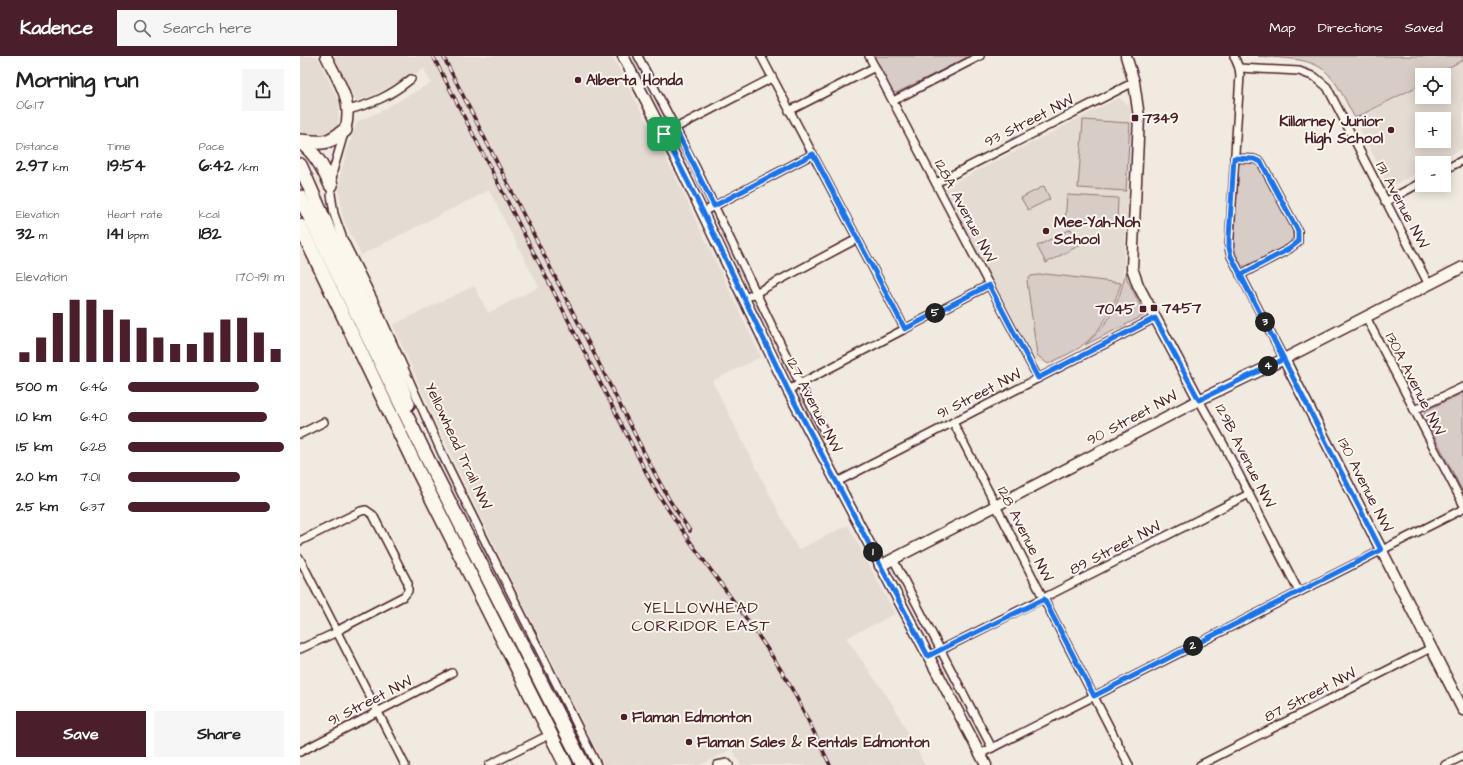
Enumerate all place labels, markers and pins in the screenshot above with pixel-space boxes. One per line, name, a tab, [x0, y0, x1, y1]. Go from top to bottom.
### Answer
place label: Alberta Honda	[586, 70, 683, 91]
marker: Alberta Honda	[573, 75, 583, 85]
place label: 7349	[1142, 108, 1179, 129]
place label: Killarney Junior High School	[1279, 111, 1384, 151]
marker: 7349	[1130, 113, 1140, 123]
pin	[647, 117, 681, 151]
marker: Killarney Junior High School	[1386, 125, 1396, 135]
place label: Mee-Yah-Noh School	[1053, 212, 1141, 250]
marker: Mee-Yah-Noh School	[1041, 226, 1051, 236]
place label: 7457	[1161, 298, 1202, 319]
place label: 7045	[1094, 299, 1135, 320]
pin: 5	[925, 303, 945, 323]
marker: 7457	[1149, 303, 1159, 313]
marker: 7045	[1138, 304, 1148, 314]
pin: 3	[1255, 312, 1275, 332]
pin: 4	[1258, 356, 1278, 376]
pin: 1	[863, 542, 883, 562]
pin: 2	[1183, 636, 1203, 656]
place label: Flaman Edmonton	[632, 707, 752, 728]
marker: Flaman Edmonton	[619, 712, 629, 722]
place label: Flaman Sales & Rentals Edmonton	[697, 732, 930, 753]
marker: Flaman Sales & Rentals Edmonton	[684, 737, 694, 747]

